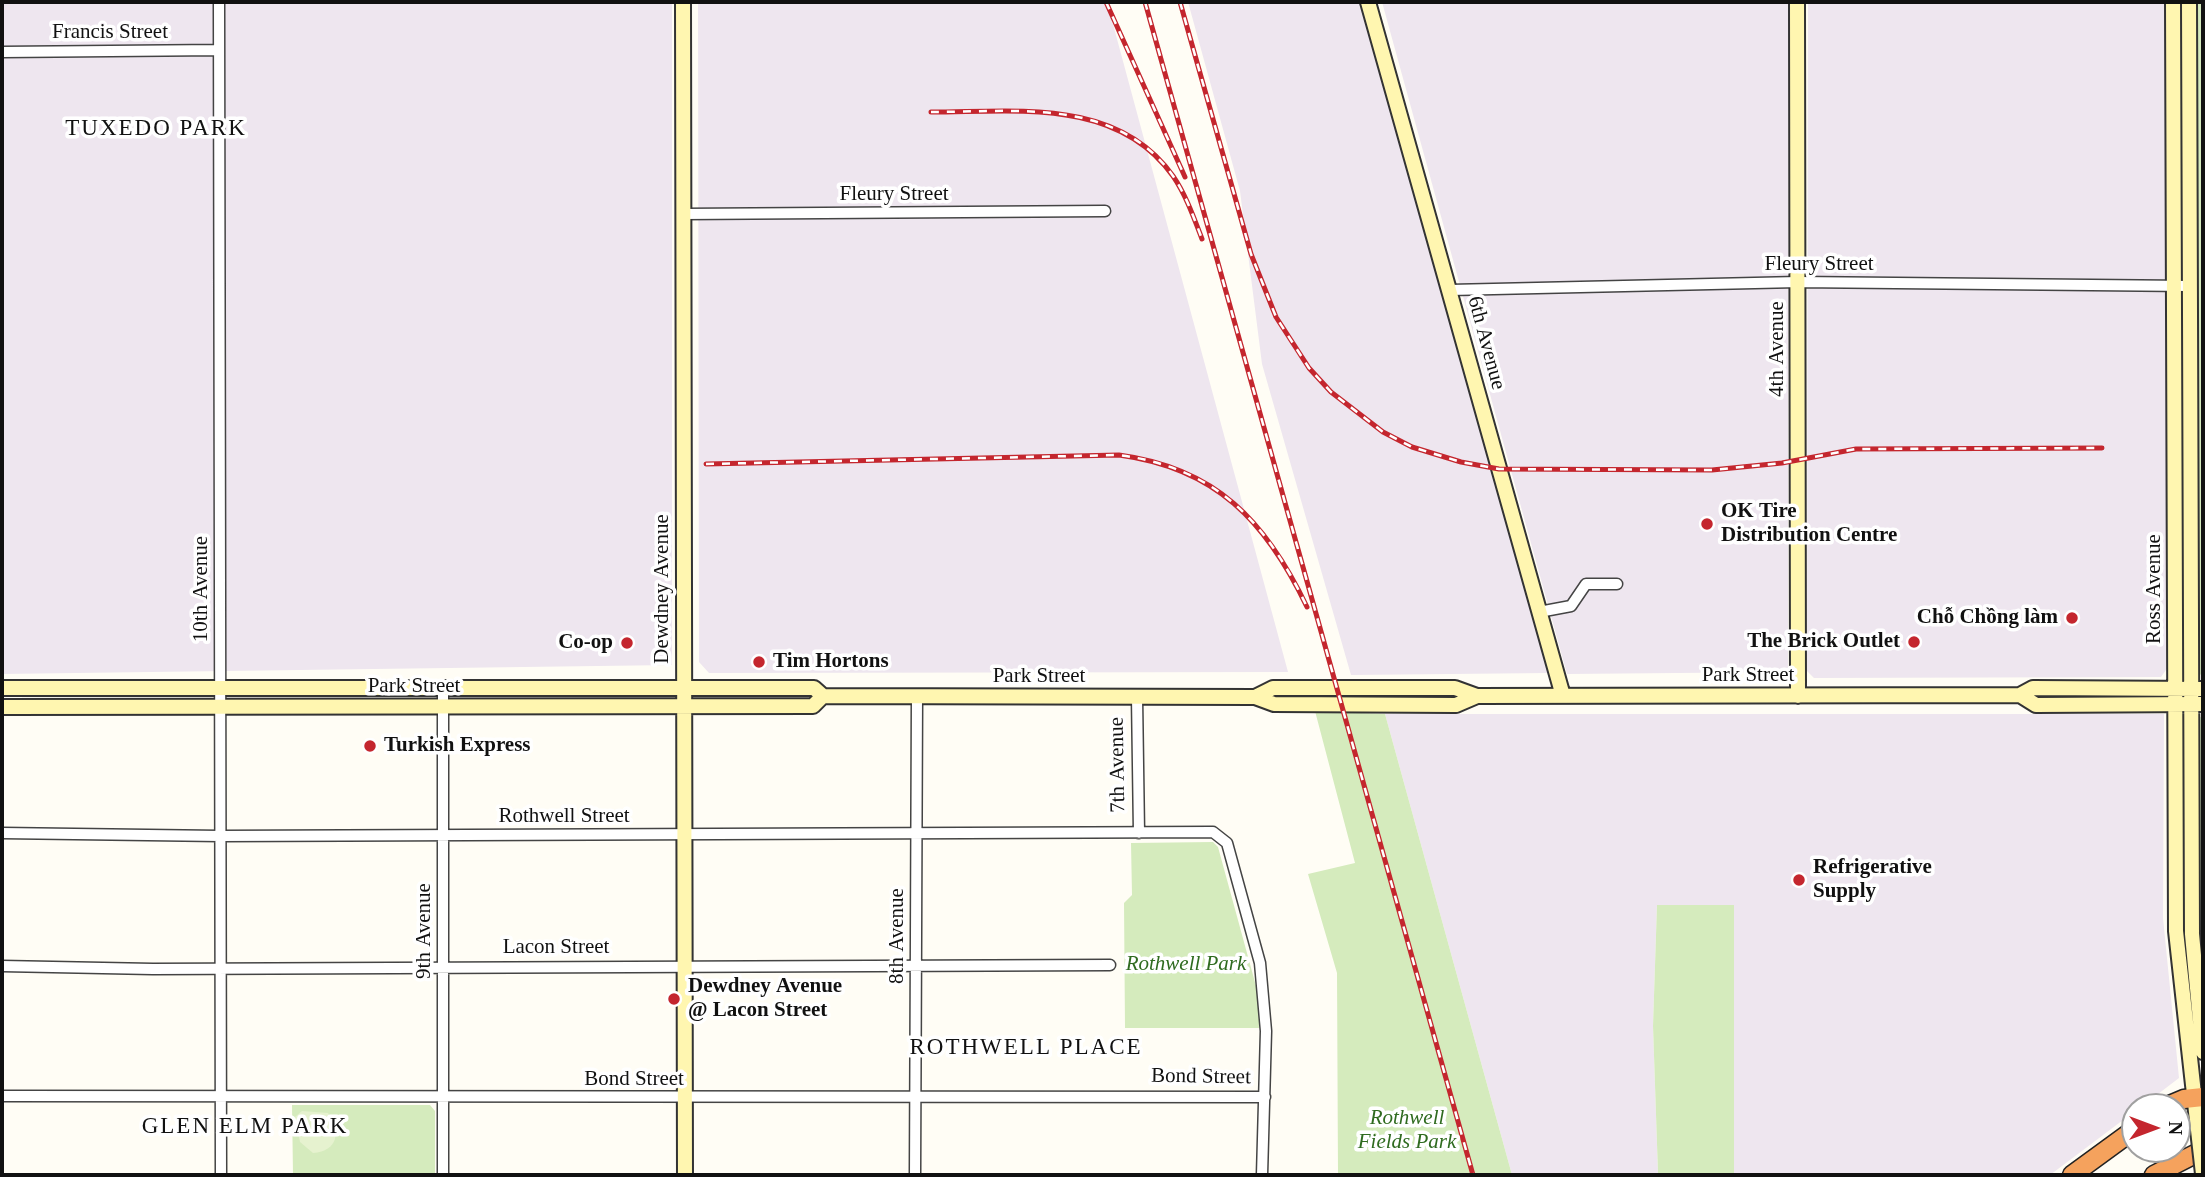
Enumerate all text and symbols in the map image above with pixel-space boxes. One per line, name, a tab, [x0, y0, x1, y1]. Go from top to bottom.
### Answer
street label: Francis Street	[52, 19, 168, 45]
district label: TUXEDO PARK	[67, 115, 245, 143]
street label: Fleury Street	[839, 181, 949, 207]
street label: Fleury Street	[1764, 251, 1874, 277]
street label: 6th Avenue	[1461, 293, 1511, 393]
street label: 4th Avenue	[1764, 301, 1790, 397]
place label: OK Tire Distribution Centre	[1721, 499, 1897, 549]
street label: Dewdney Avenue	[649, 514, 675, 664]
marker: OK Tire Distribution Centre	[1699, 516, 1715, 532]
street label: Ross Avenue	[2141, 534, 2167, 644]
street label: 10th Avenue	[188, 536, 214, 642]
place label: Chỗ Chồng làm	[1917, 605, 2058, 631]
marker: Chỗ Chồng làm	[2064, 610, 2080, 626]
place label: The Brick Outlet	[1747, 629, 1900, 655]
place label: Co-op	[558, 630, 613, 656]
marker: The Brick Outlet	[1906, 634, 1922, 650]
marker: Co-op	[619, 635, 635, 651]
place label: Tim Hortons	[773, 649, 889, 675]
marker: Tim Hortons	[751, 654, 767, 670]
street label: Park Street	[1702, 662, 1794, 688]
street label: Park Street	[993, 663, 1085, 689]
street label: Park Street	[368, 673, 460, 699]
street label: 7th Avenue	[1105, 717, 1131, 813]
place label: Turkish Express	[384, 733, 530, 759]
marker: Turkish Express	[362, 738, 378, 754]
street label: Rothwell Street	[498, 803, 630, 829]
place label: Refrigerative Supply	[1813, 855, 1932, 905]
marker: Refrigerative Supply	[1791, 872, 1807, 888]
street label: 9th Avenue	[411, 883, 437, 979]
street label: 8th Avenue	[884, 888, 910, 984]
street label: Lacon Street	[503, 934, 609, 960]
park label: Rothwell Park	[1126, 951, 1246, 977]
place label: Dewdney Avenue @ Lacon Street	[688, 974, 842, 1024]
marker: Dewdney Avenue @ Lacon Street	[666, 991, 682, 1007]
district label: ROTHWELL PLACE	[911, 1034, 1141, 1062]
street label: Bond Street	[1151, 1064, 1251, 1090]
street label: Bond Street	[584, 1066, 684, 1092]
north arrow	[2121, 1093, 2191, 1163]
park label: Rothwell Fields Park	[1358, 1105, 1456, 1155]
district label: GLEN ELM PARK	[143, 1113, 347, 1141]
text: N	[2165, 1121, 2186, 1135]

